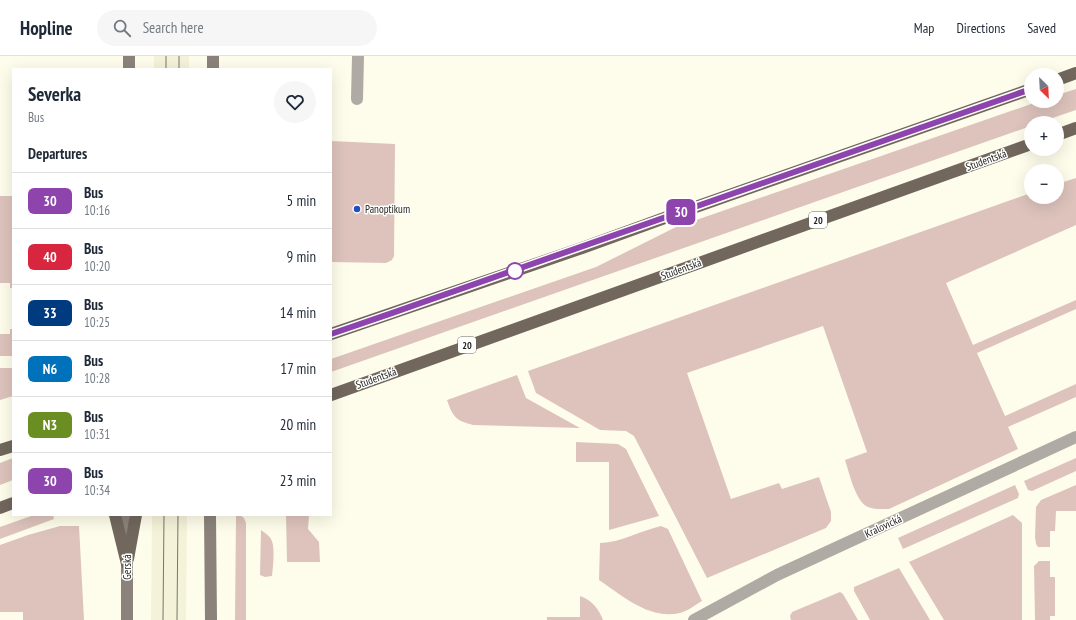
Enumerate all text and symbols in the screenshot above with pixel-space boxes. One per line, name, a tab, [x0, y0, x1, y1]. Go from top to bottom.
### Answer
search box	[97, 10, 377, 46]
text: Hopline	[20, 16, 73, 40]
icon: search	[111, 17, 133, 39]
text: Search here	[143, 18, 204, 37]
text: Map	[914, 19, 934, 37]
text: Directions	[956, 19, 1005, 37]
text: Saved	[1027, 19, 1056, 37]
north arrow	[1024, 68, 1064, 108]
map controls	[1024, 68, 1064, 204]
button: heart	[274, 81, 316, 123]
text: Severka	[28, 82, 81, 106]
text: Bus	[28, 109, 44, 126]
button: +	[1024, 116, 1064, 156]
text: Departures	[28, 144, 87, 163]
street label: Studentská	[964, 146, 1008, 174]
button: −	[1024, 164, 1064, 204]
text: Bus	[84, 183, 103, 202]
text: 5 min	[286, 191, 316, 210]
text: 30	[43, 192, 57, 210]
line badge: 30	[663, 199, 699, 225]
text: 10:16	[84, 202, 110, 219]
place label: Panoptikum	[365, 202, 410, 216]
text: 30	[674, 203, 688, 221]
marker: Panoptikum	[352, 204, 362, 214]
road number: 20	[809, 212, 827, 228]
text: Bus	[84, 239, 103, 258]
text: 9 min	[286, 247, 316, 266]
text: 40	[43, 248, 57, 266]
street label: Studentská	[659, 255, 703, 283]
text: 10:20	[84, 258, 110, 275]
unlabelled marker	[506, 262, 524, 280]
text: Bus	[84, 295, 103, 314]
text: 14 min	[280, 303, 316, 322]
text: 33	[43, 304, 57, 322]
text: 10:25	[84, 314, 110, 331]
road number: 20	[458, 337, 476, 353]
text: Bus	[84, 351, 103, 370]
text: 17 min	[280, 359, 316, 378]
text: N6	[43, 360, 57, 378]
street label: Studentská	[354, 364, 398, 392]
text: 10:28	[84, 370, 110, 387]
text: Bus	[84, 407, 103, 426]
text: 20 min	[280, 415, 316, 434]
text: N3	[43, 416, 57, 434]
text: 10:31	[84, 426, 110, 443]
text: Bus	[84, 463, 103, 482]
text: 23 min	[280, 471, 316, 490]
text: 30	[43, 472, 57, 490]
text: 10:34	[84, 482, 110, 499]
street label: Kralovická	[862, 511, 904, 541]
street label: Gerská	[120, 554, 134, 580]

